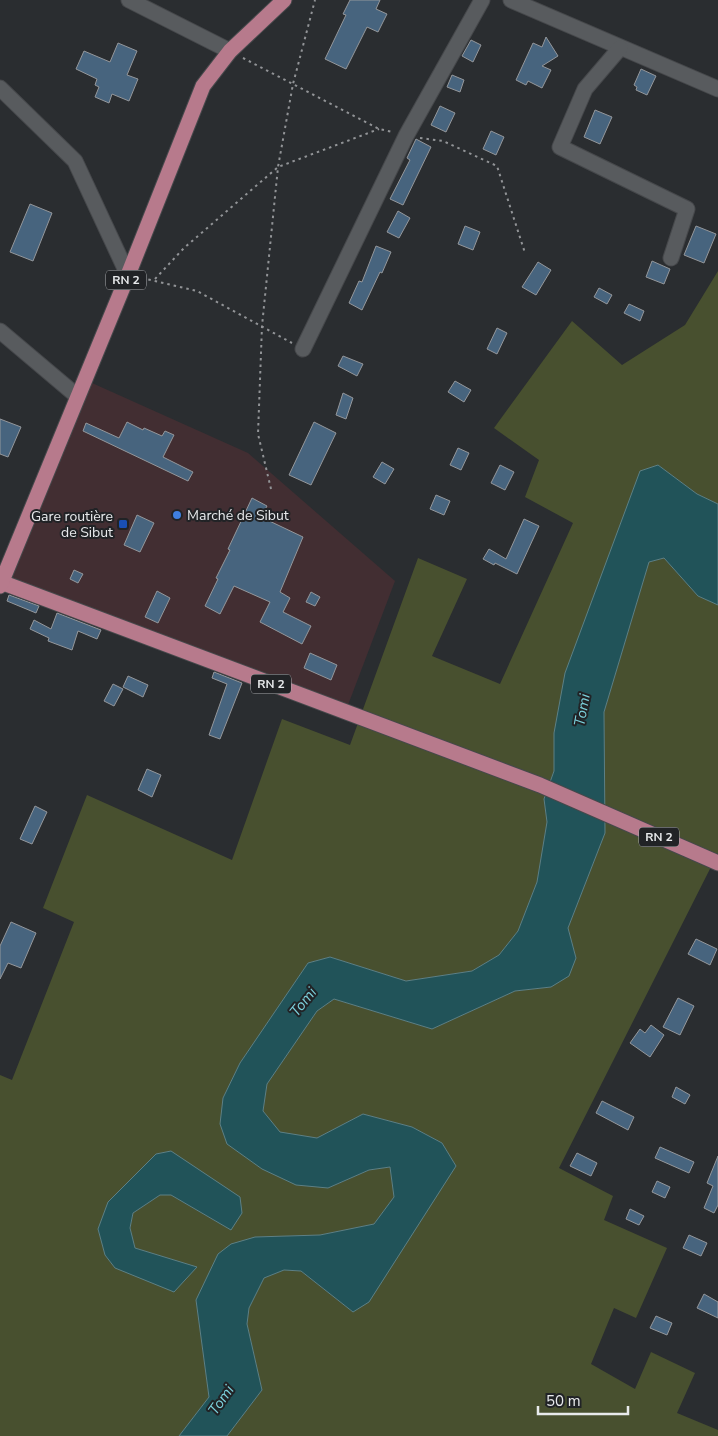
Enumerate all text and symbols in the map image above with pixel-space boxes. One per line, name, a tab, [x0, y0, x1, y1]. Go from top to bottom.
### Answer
road number: RN 2	[106, 270, 146, 290]
place label: Marché de Sibut	[187, 506, 289, 525]
place label: Gare routière de Sibut	[31, 507, 113, 542]
marker: Marché de Sibut	[171, 509, 183, 521]
marker: Gare routière de Sibut	[117, 518, 129, 530]
road number: RN 2	[251, 674, 291, 694]
water label: Tomi	[569, 692, 595, 728]
road number: RN 2	[639, 828, 679, 846]
water label: Tomi	[285, 983, 321, 1021]
water label: Tomi	[203, 1381, 239, 1419]
scale bar	[538, 1384, 628, 1416]
text: 50 m	[546, 1391, 581, 1411]

